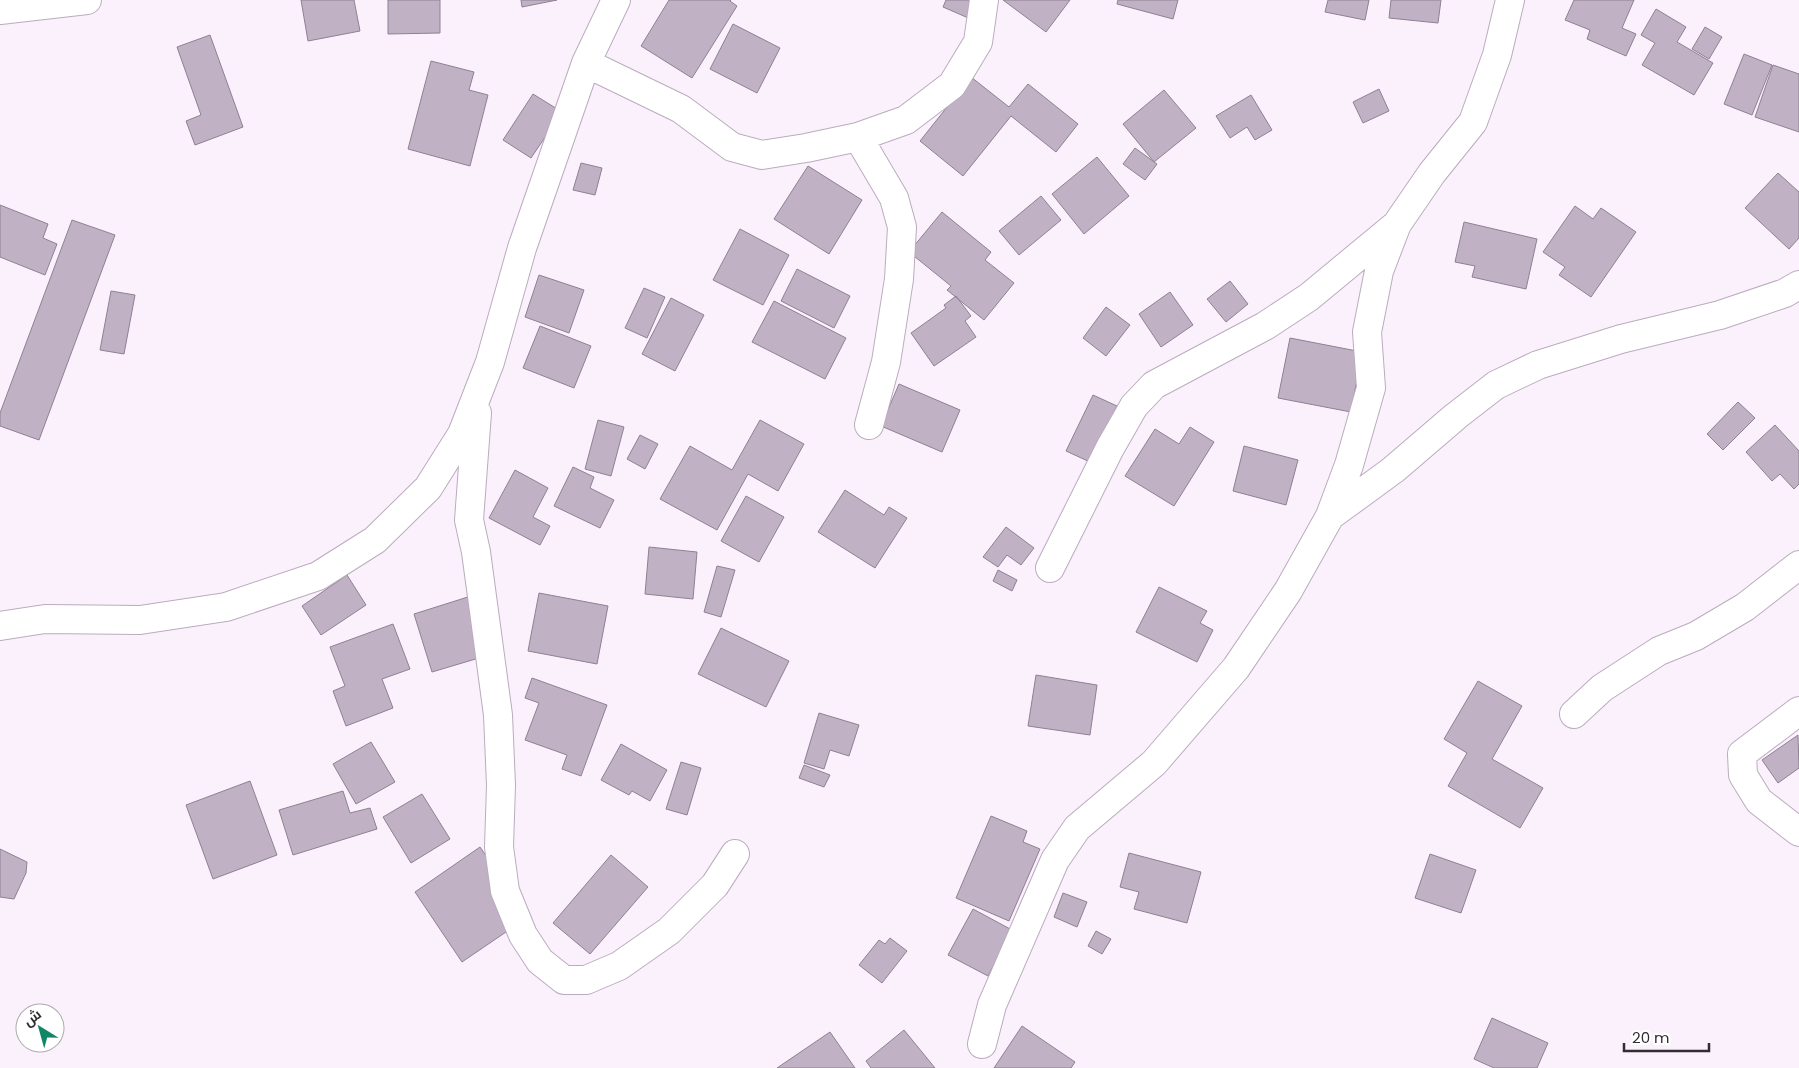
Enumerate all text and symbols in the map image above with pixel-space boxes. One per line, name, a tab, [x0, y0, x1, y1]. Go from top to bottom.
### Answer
north arrow	[15, 1003, 65, 1053]
text: ش	[19, 1004, 45, 1031]
scale bar	[1624, 1020, 1709, 1052]
text: 20 m	[1632, 1027, 1670, 1048]

